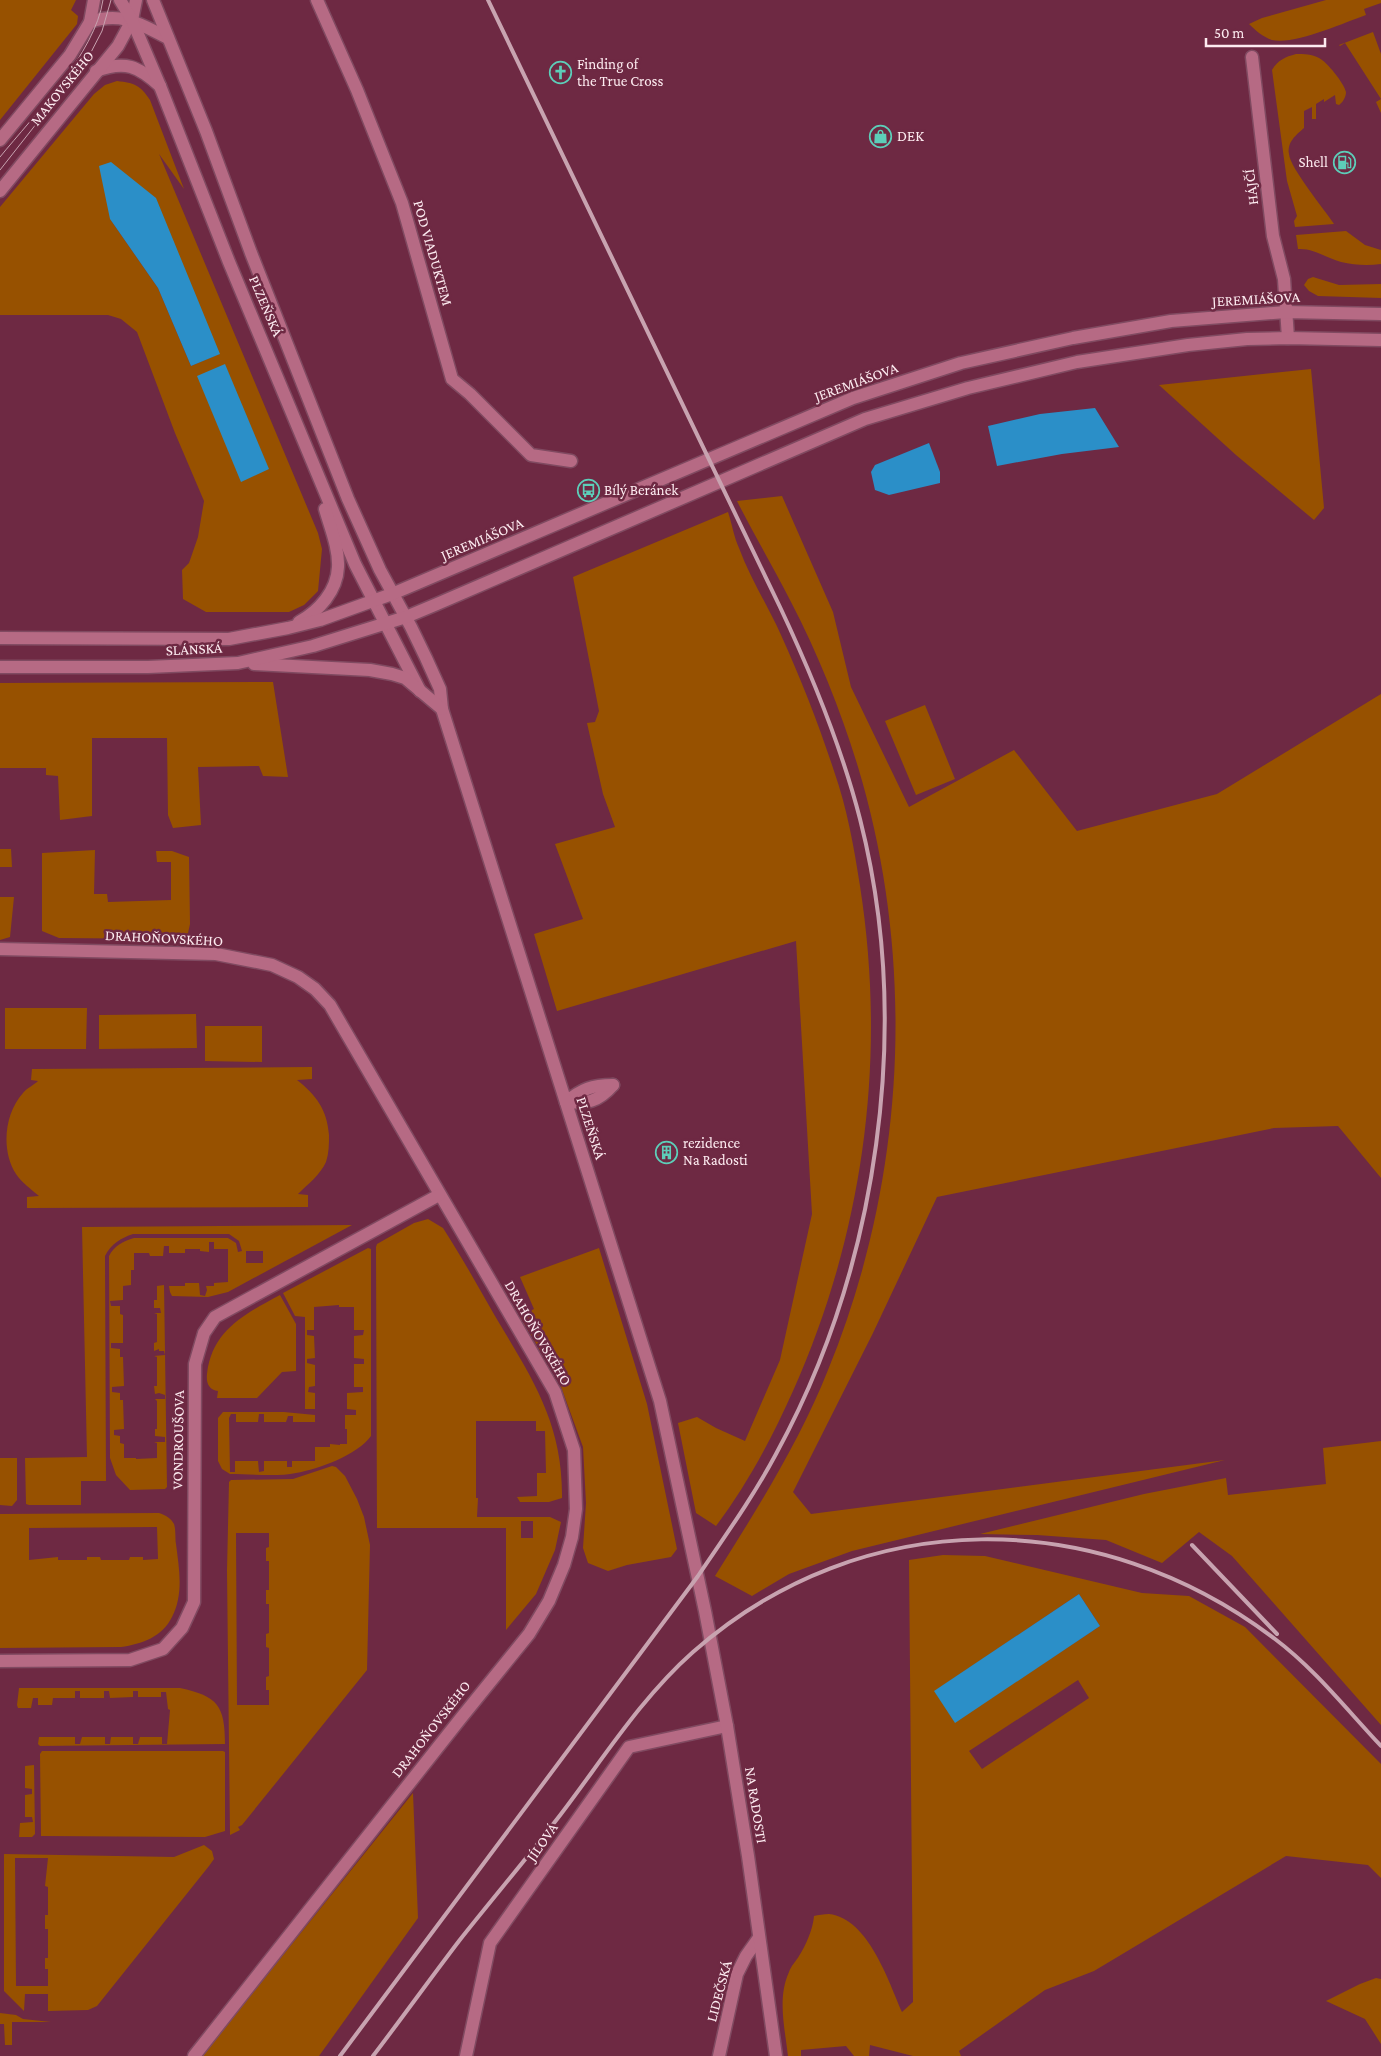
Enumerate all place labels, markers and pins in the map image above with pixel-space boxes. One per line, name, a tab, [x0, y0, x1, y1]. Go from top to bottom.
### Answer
place label: Finding of the True Cross	[577, 56, 663, 89]
church icon: Finding of the True Cross	[549, 61, 573, 85]
shop icon: DEK	[869, 124, 893, 148]
place label: DEK	[897, 128, 924, 144]
fuel station icon: Shell	[1332, 150, 1356, 174]
place label: Shell	[1298, 154, 1328, 170]
bus stop icon: Bílý Beránek	[576, 478, 600, 502]
place label: Bílý Beránek	[604, 482, 679, 499]
place label: rezidence Na Radosti	[683, 1135, 748, 1168]
building icon: rezidence Na Radosti	[655, 1140, 679, 1164]

